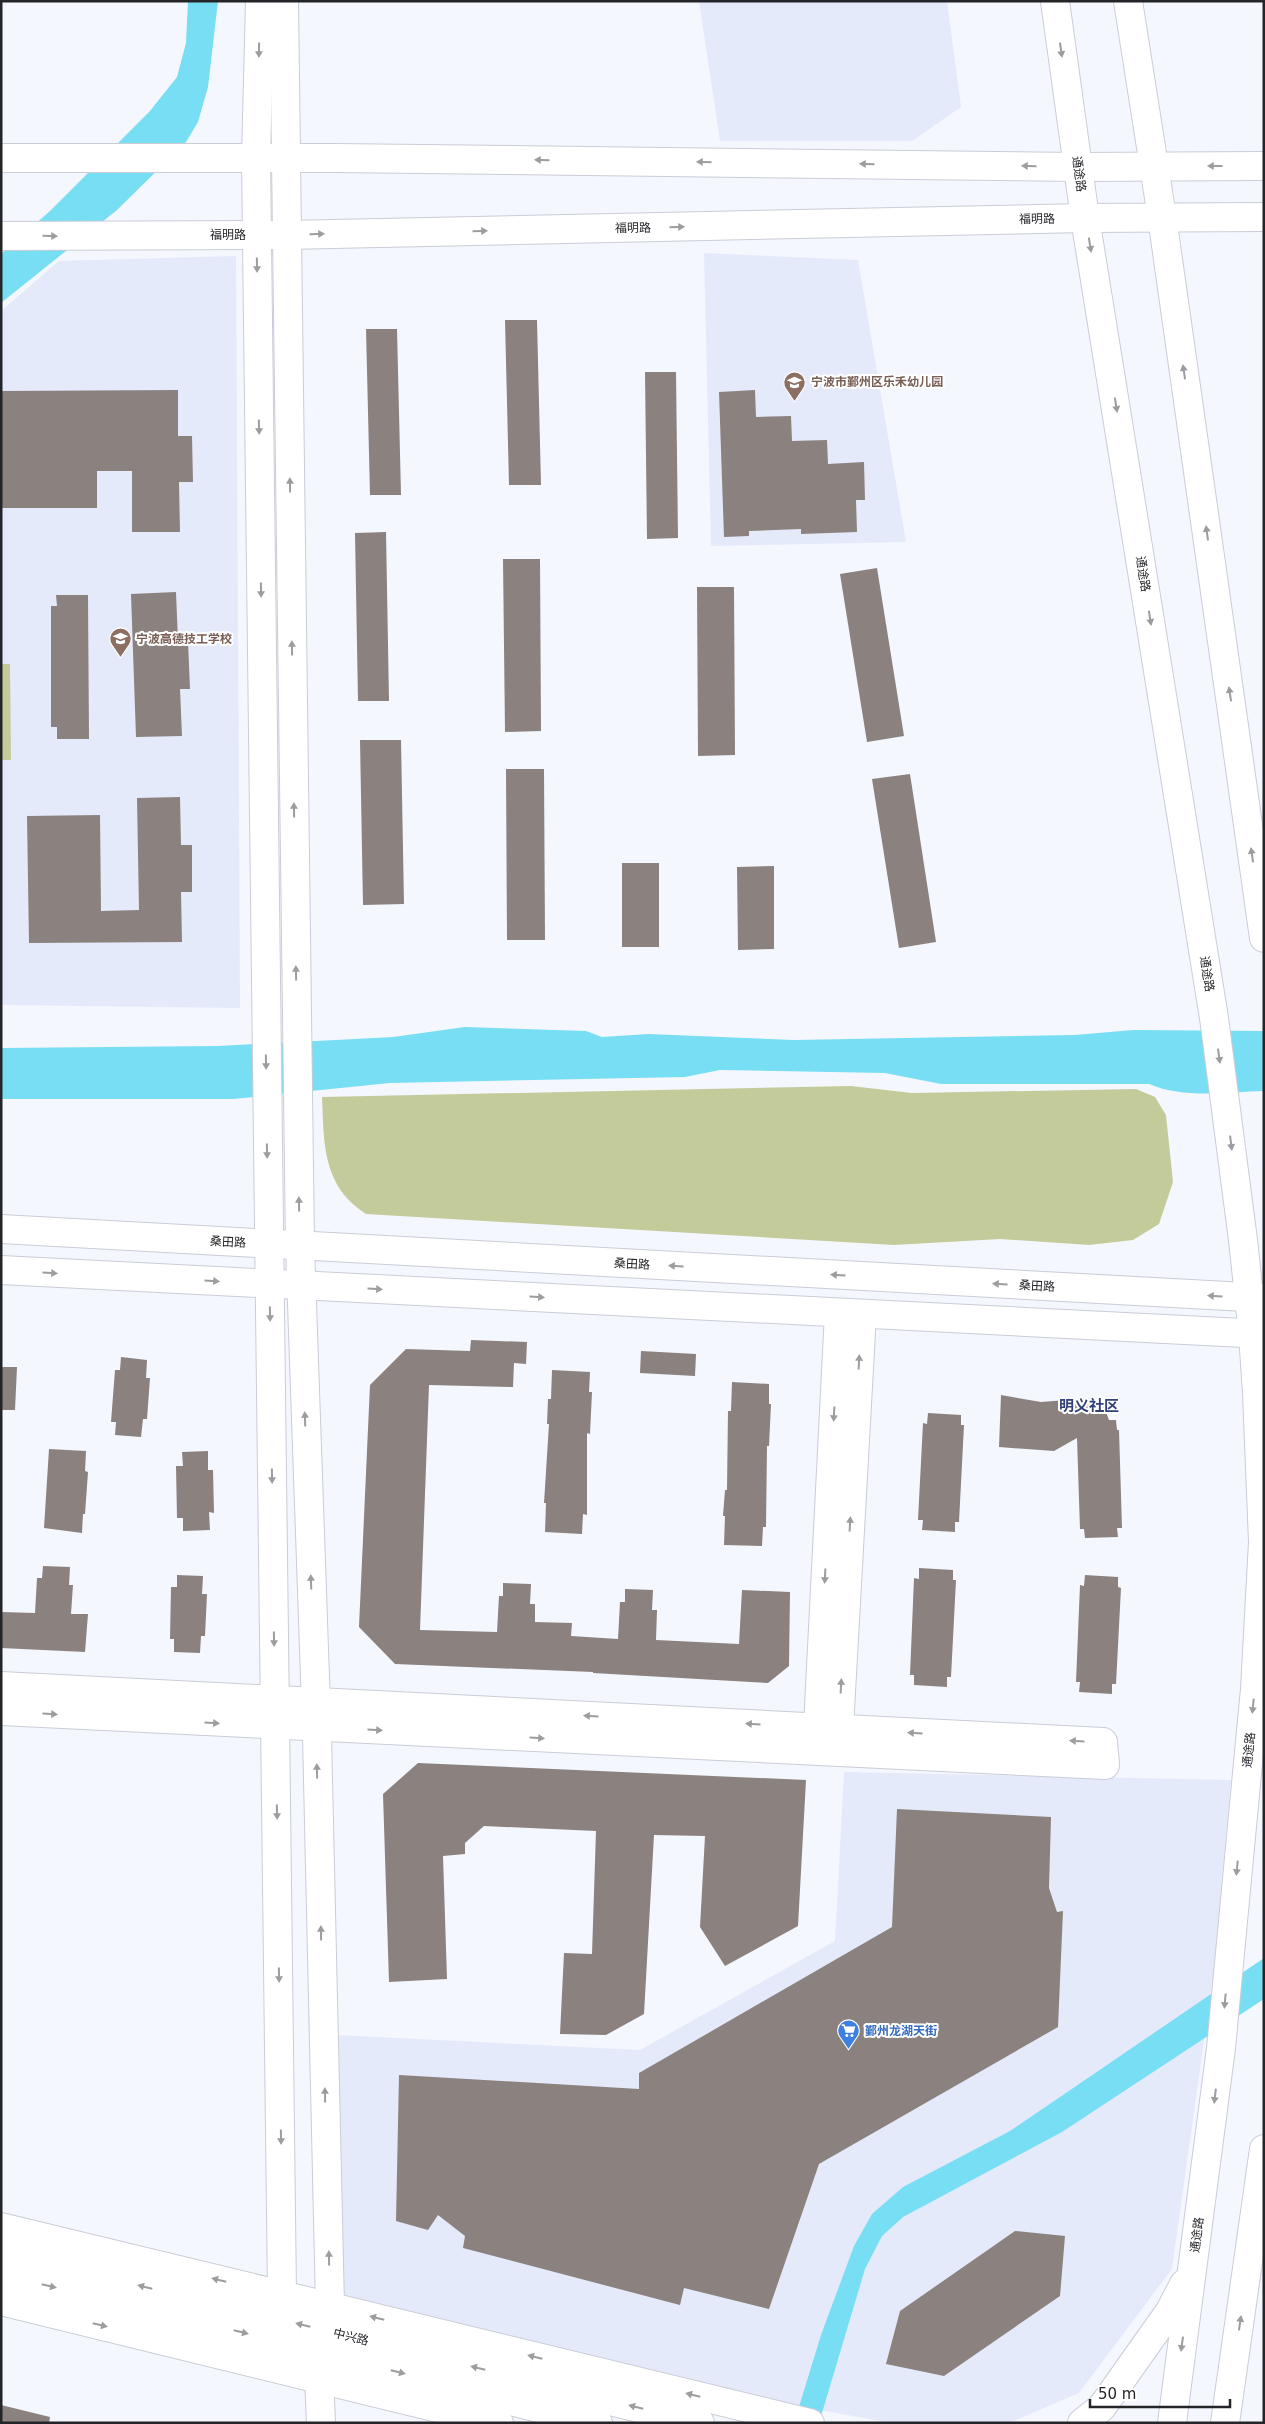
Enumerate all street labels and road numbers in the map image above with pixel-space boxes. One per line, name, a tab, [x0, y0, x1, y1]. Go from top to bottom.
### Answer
street label: 通途路	[1070, 155, 1088, 193]
street label: 福明路	[1019, 212, 1055, 226]
street label: 福明路	[615, 221, 651, 235]
street label: 福明路	[210, 228, 246, 242]
street label: 通途路	[1133, 555, 1153, 593]
street label: 通途路	[1197, 955, 1217, 993]
street label: 桑田路	[210, 1234, 246, 1250]
street label: 桑田路	[614, 1256, 650, 1272]
street label: 桑田路	[1019, 1278, 1055, 1294]
street label: 通途路	[1240, 1731, 1258, 1769]
street label: 通途路	[1188, 2216, 1206, 2254]
street label: 中兴路	[332, 2326, 370, 2348]

